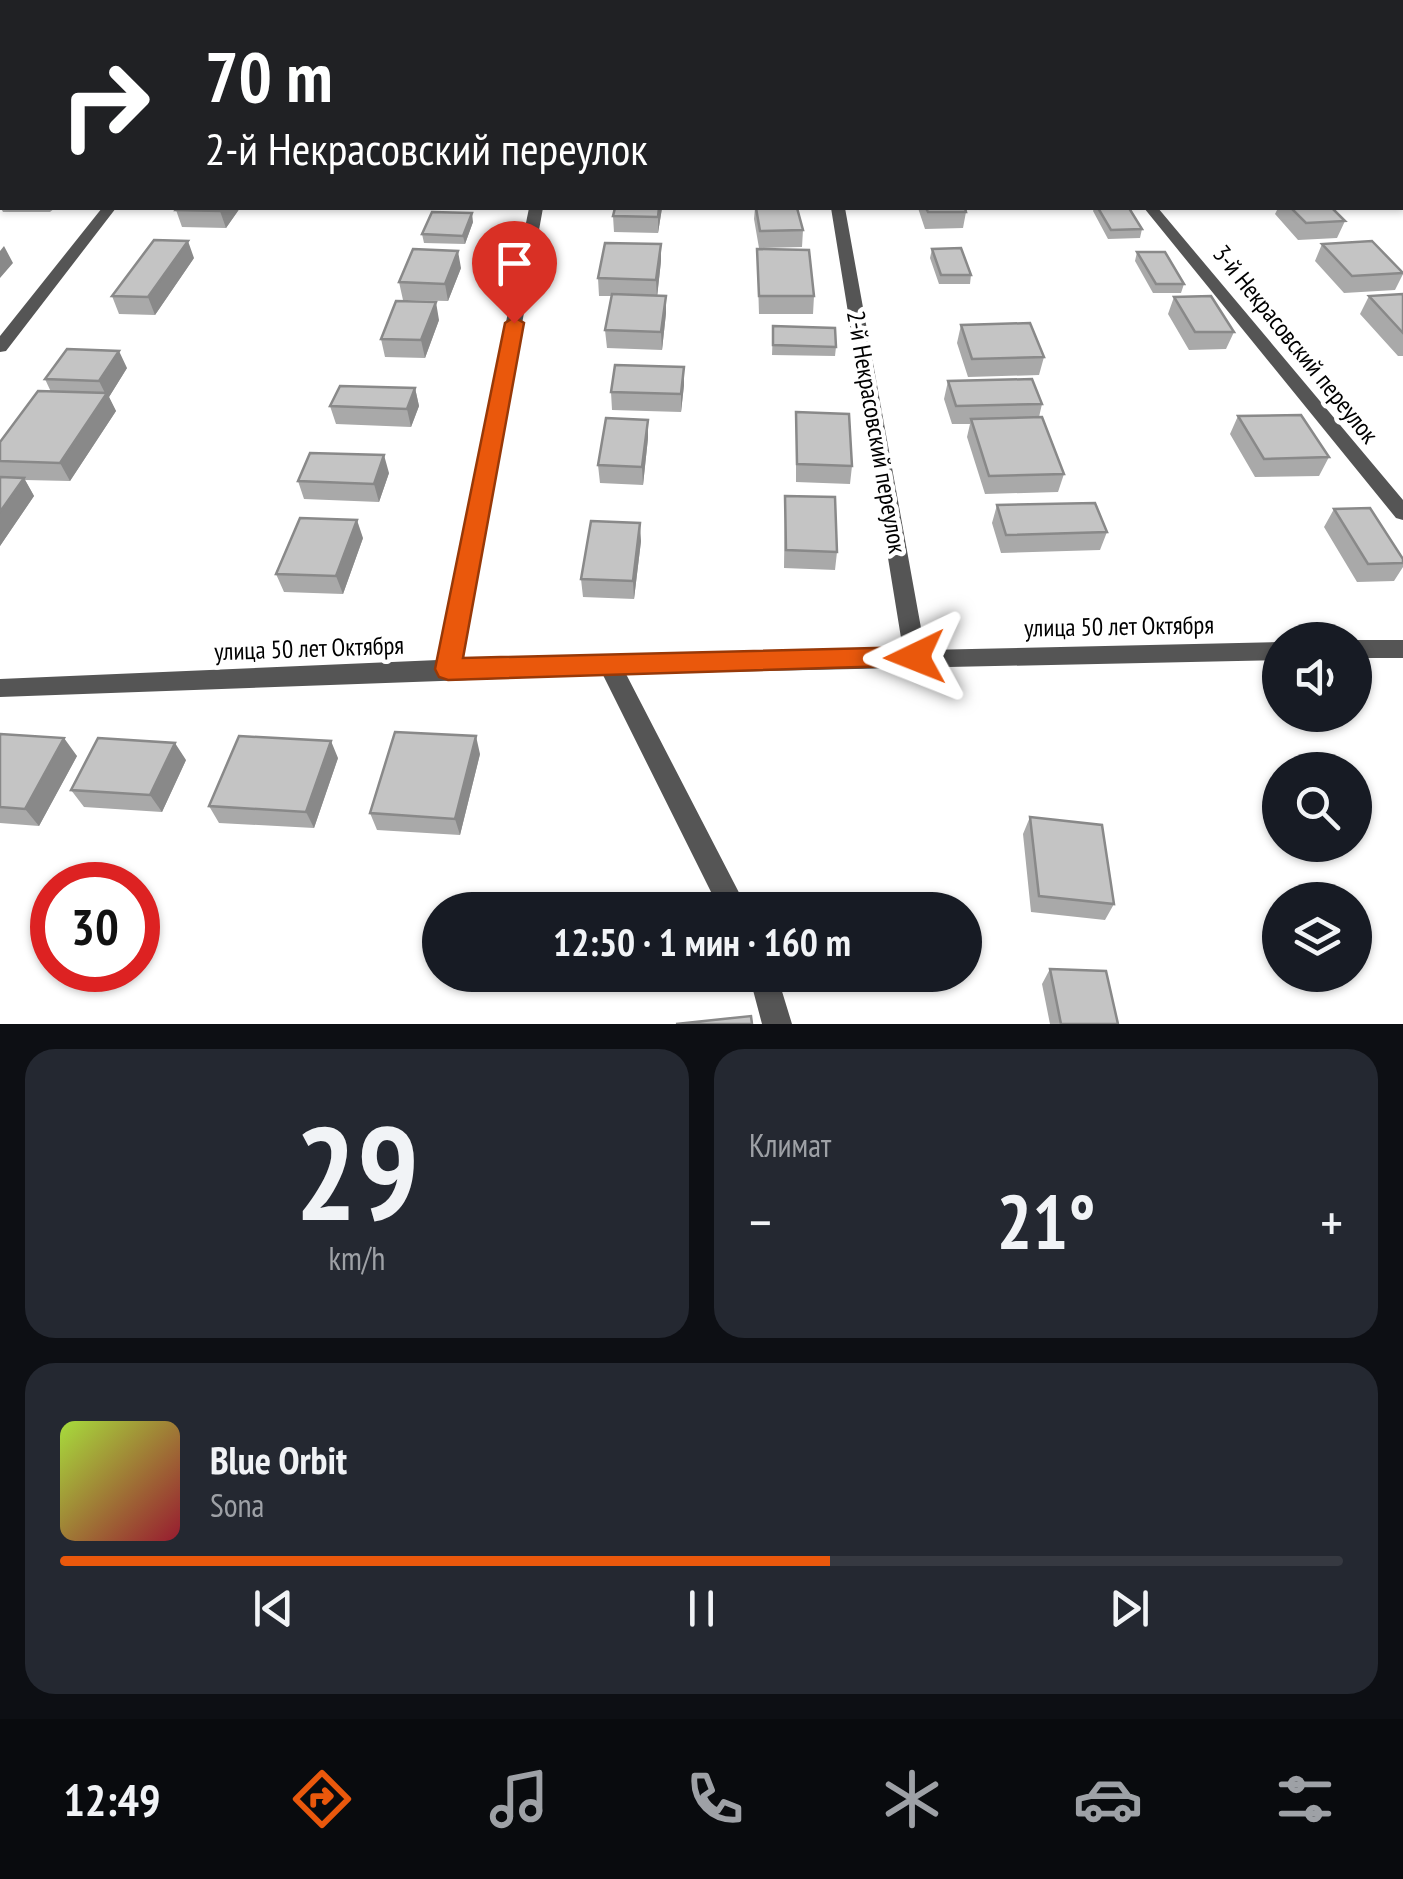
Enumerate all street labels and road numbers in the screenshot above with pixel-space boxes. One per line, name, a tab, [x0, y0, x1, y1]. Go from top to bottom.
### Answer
street label: 3-й Некрасовский переулок	[1206, 238, 1386, 450]
street label: 2-й Некрасовский переулок	[840, 308, 914, 556]
street label: улица 50 лет Октября	[1024, 608, 1214, 644]
street label: улица 50 лет Октября	[214, 629, 404, 667]

